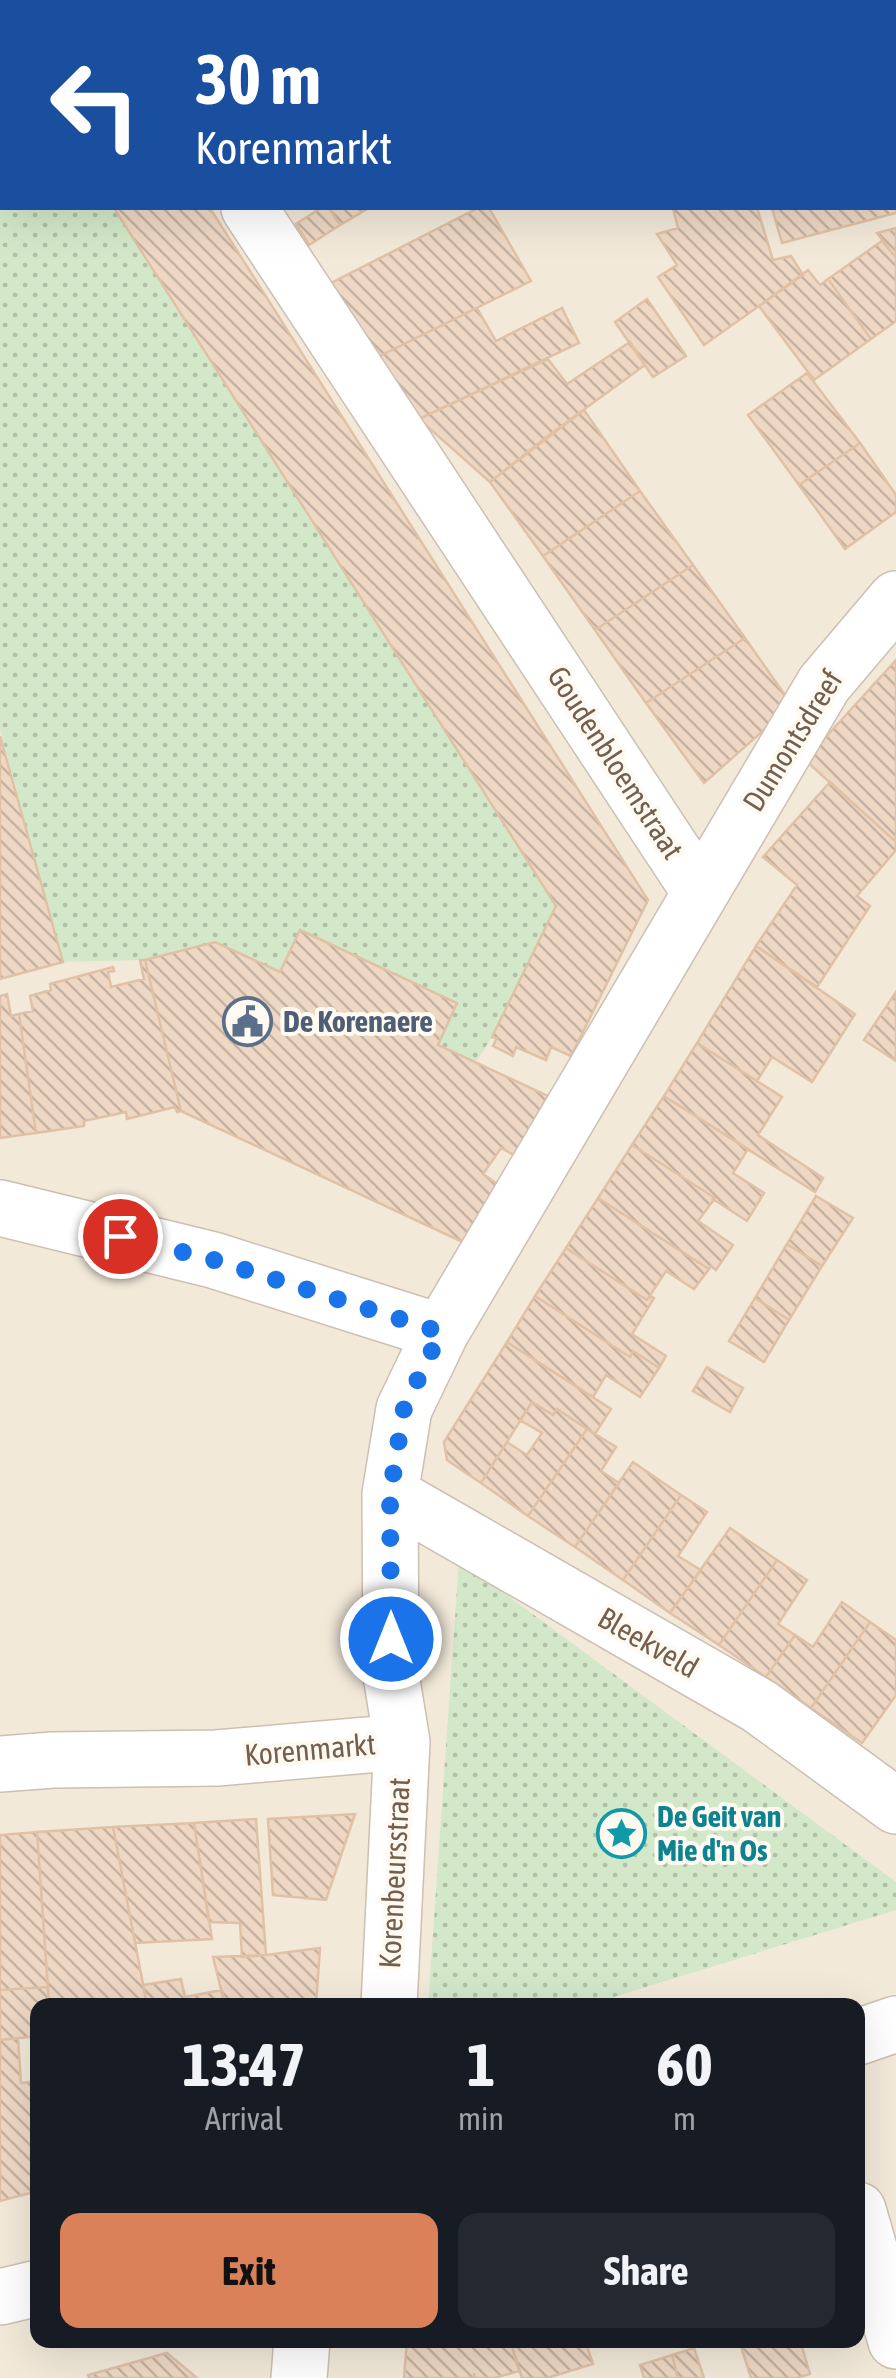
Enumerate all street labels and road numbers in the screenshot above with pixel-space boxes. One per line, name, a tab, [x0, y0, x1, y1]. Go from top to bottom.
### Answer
street label: Goudenbloemstraat	[541, 660, 691, 865]
street label: Dumontsdreef	[736, 664, 849, 817]
street label: Bleekveld	[592, 1600, 705, 1684]
street label: Korenmarkt	[243, 1726, 377, 1772]
street label: Korenbeursstraat	[372, 1777, 416, 1969]

